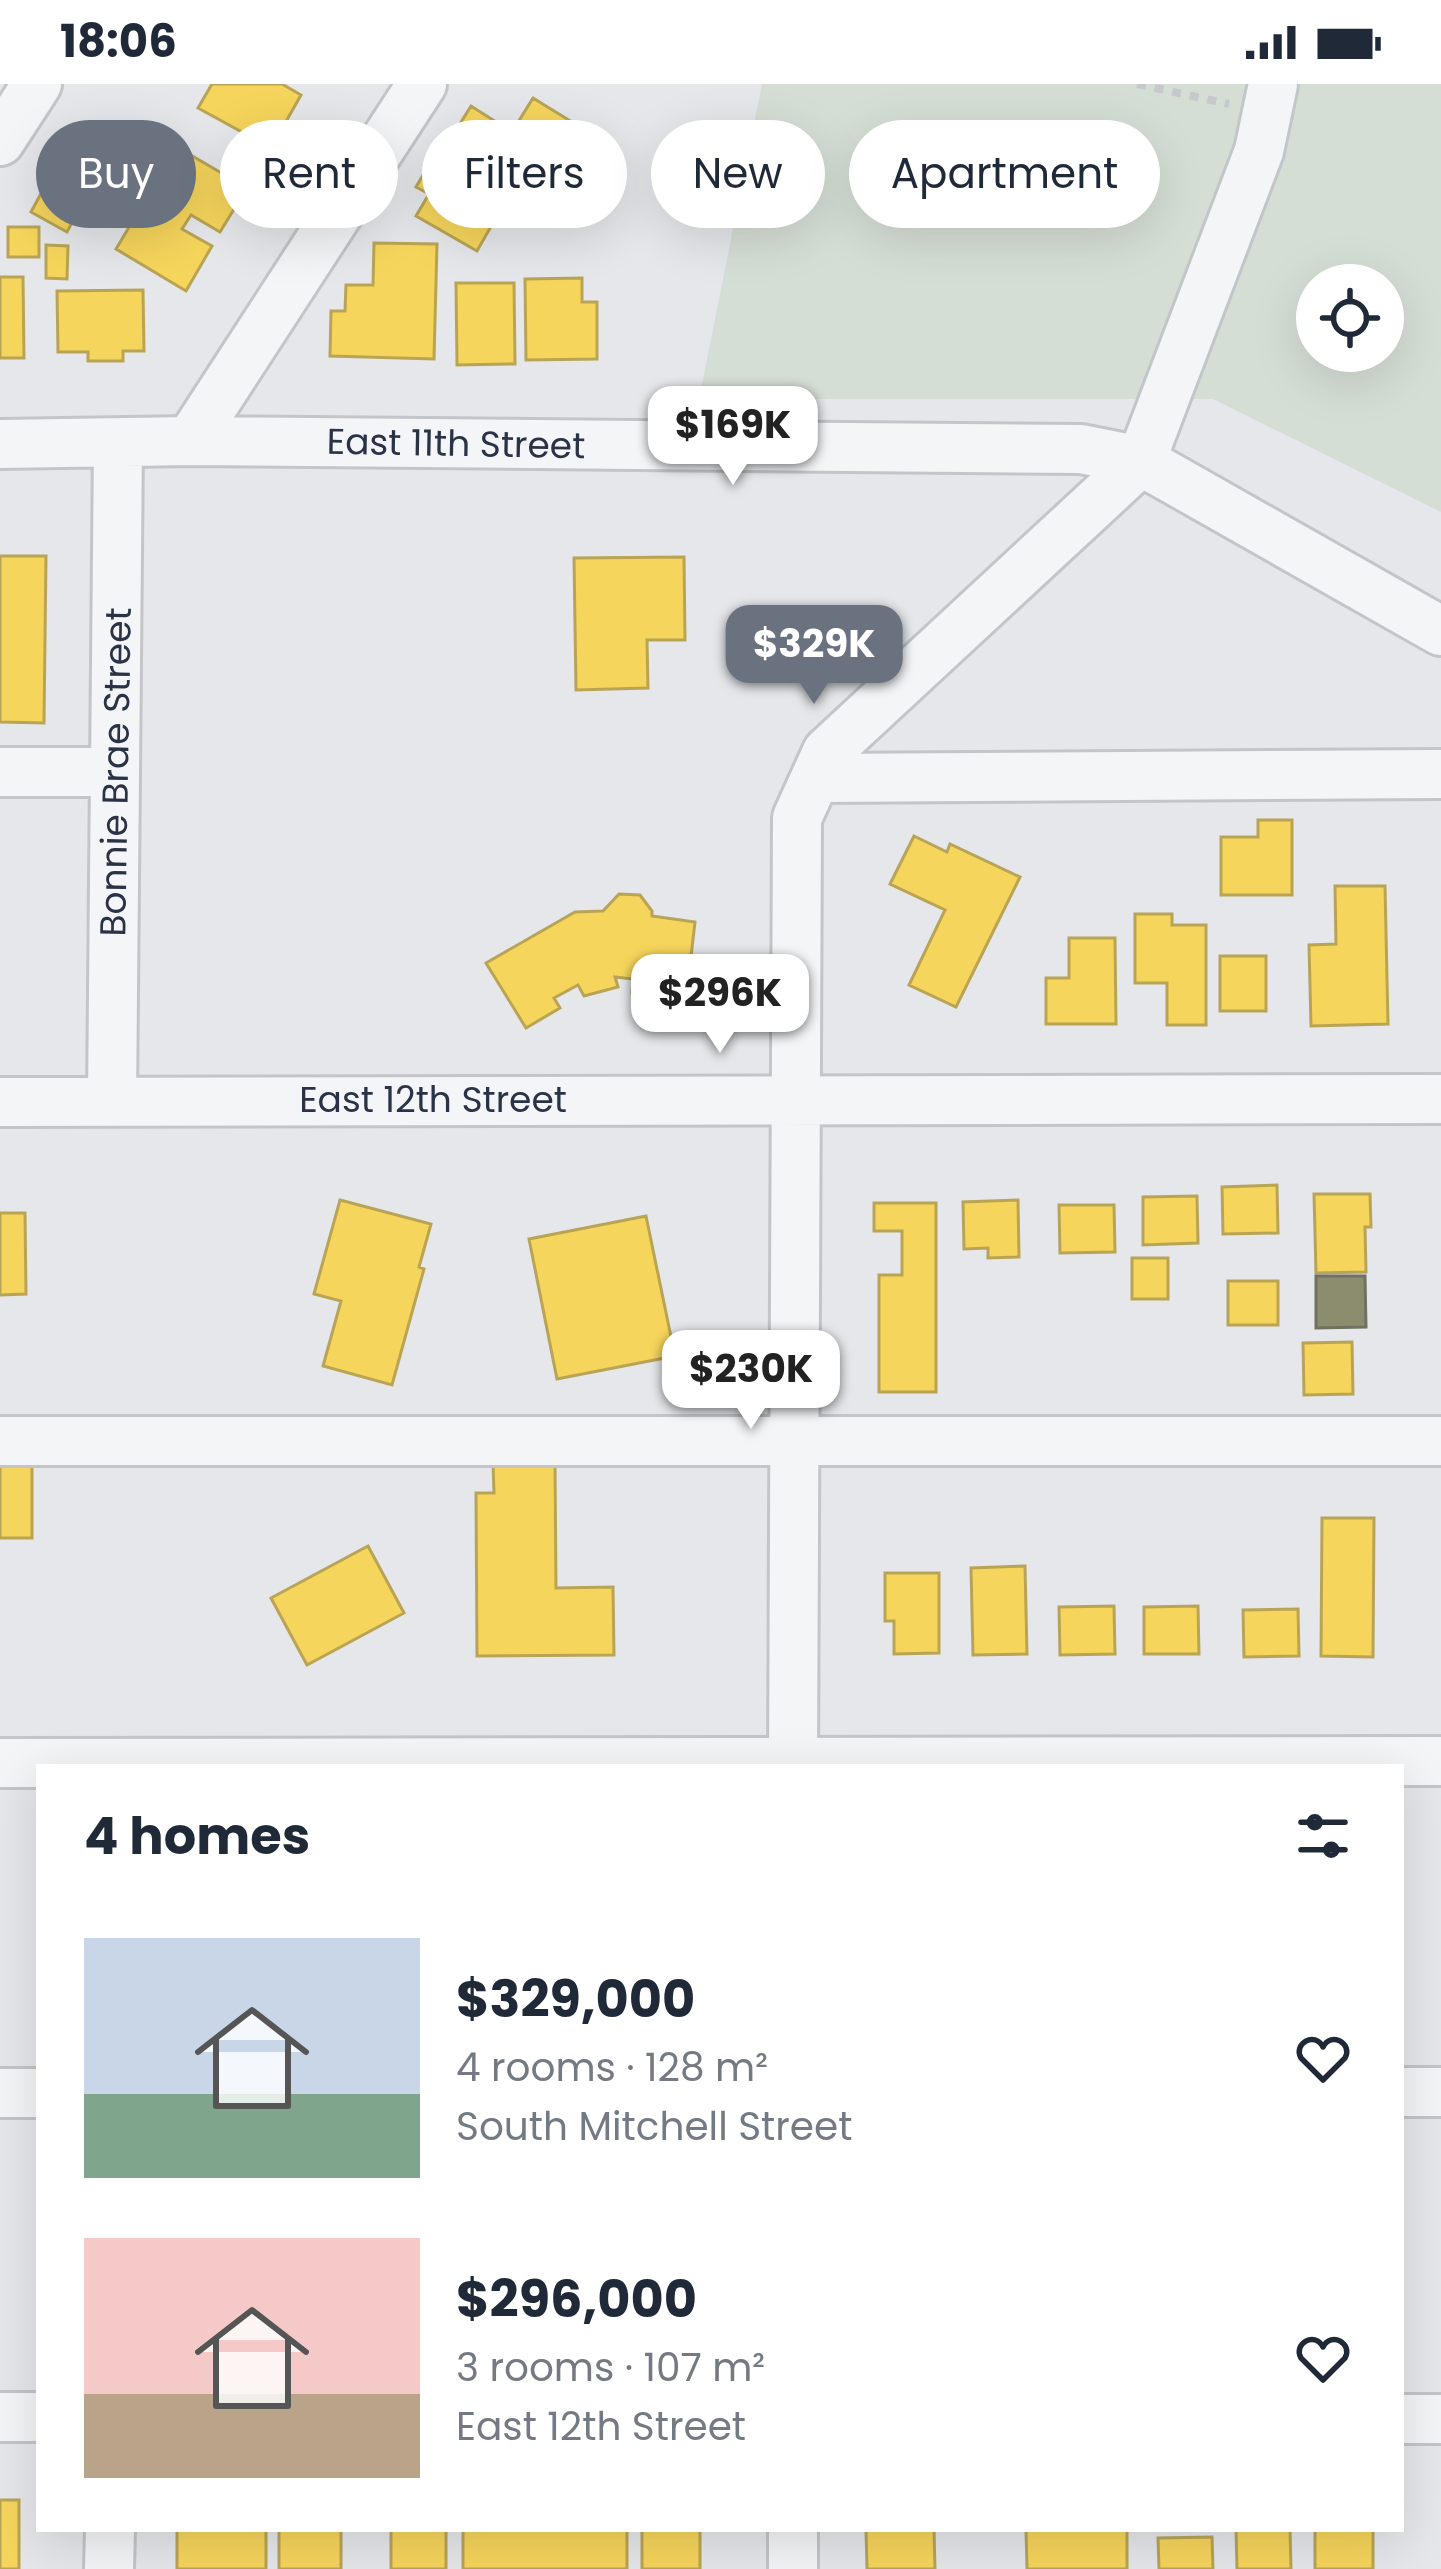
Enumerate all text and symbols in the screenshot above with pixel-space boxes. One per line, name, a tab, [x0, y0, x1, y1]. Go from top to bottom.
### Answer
text: 18:06	[60, 10, 177, 73]
chip: Buy	[36, 120, 196, 228]
chip: Rent	[220, 120, 398, 228]
chip: Filters	[422, 120, 627, 228]
chip: New	[651, 120, 825, 228]
chip: Apartment	[849, 120, 1160, 228]
map controls	[1296, 264, 1404, 372]
button: locate	[1296, 264, 1404, 372]
pin: $169K	[649, 386, 817, 488]
text: $169K	[675, 397, 791, 452]
street label: East 11th Street	[326, 416, 586, 471]
pin: $329K	[730, 605, 898, 707]
street label: Bonnie Brae Street	[87, 607, 144, 937]
text: $329K	[753, 616, 875, 671]
pin: $296K	[636, 954, 804, 1056]
text: $296K	[658, 965, 782, 1020]
street label: East 12th Street	[299, 1074, 567, 1125]
pin: $230K	[667, 1330, 835, 1432]
text: $230K	[689, 1341, 813, 1396]
text: 4 homes	[84, 1800, 310, 1872]
icon: filters	[1290, 1803, 1356, 1869]
text: $329,000	[456, 1963, 695, 2035]
icon: home	[180, 1986, 324, 2130]
icon: heart	[1290, 2025, 1356, 2091]
text: 4 rooms · 128 m²	[456, 2040, 768, 2095]
text: South Mitchell Street	[456, 2099, 852, 2154]
text: $296,000	[456, 2263, 697, 2335]
icon: home	[180, 2286, 324, 2430]
icon: heart	[1290, 2325, 1356, 2391]
text: 3 rooms · 107 m²	[456, 2340, 765, 2395]
text: East 12th Street	[456, 2399, 746, 2454]

